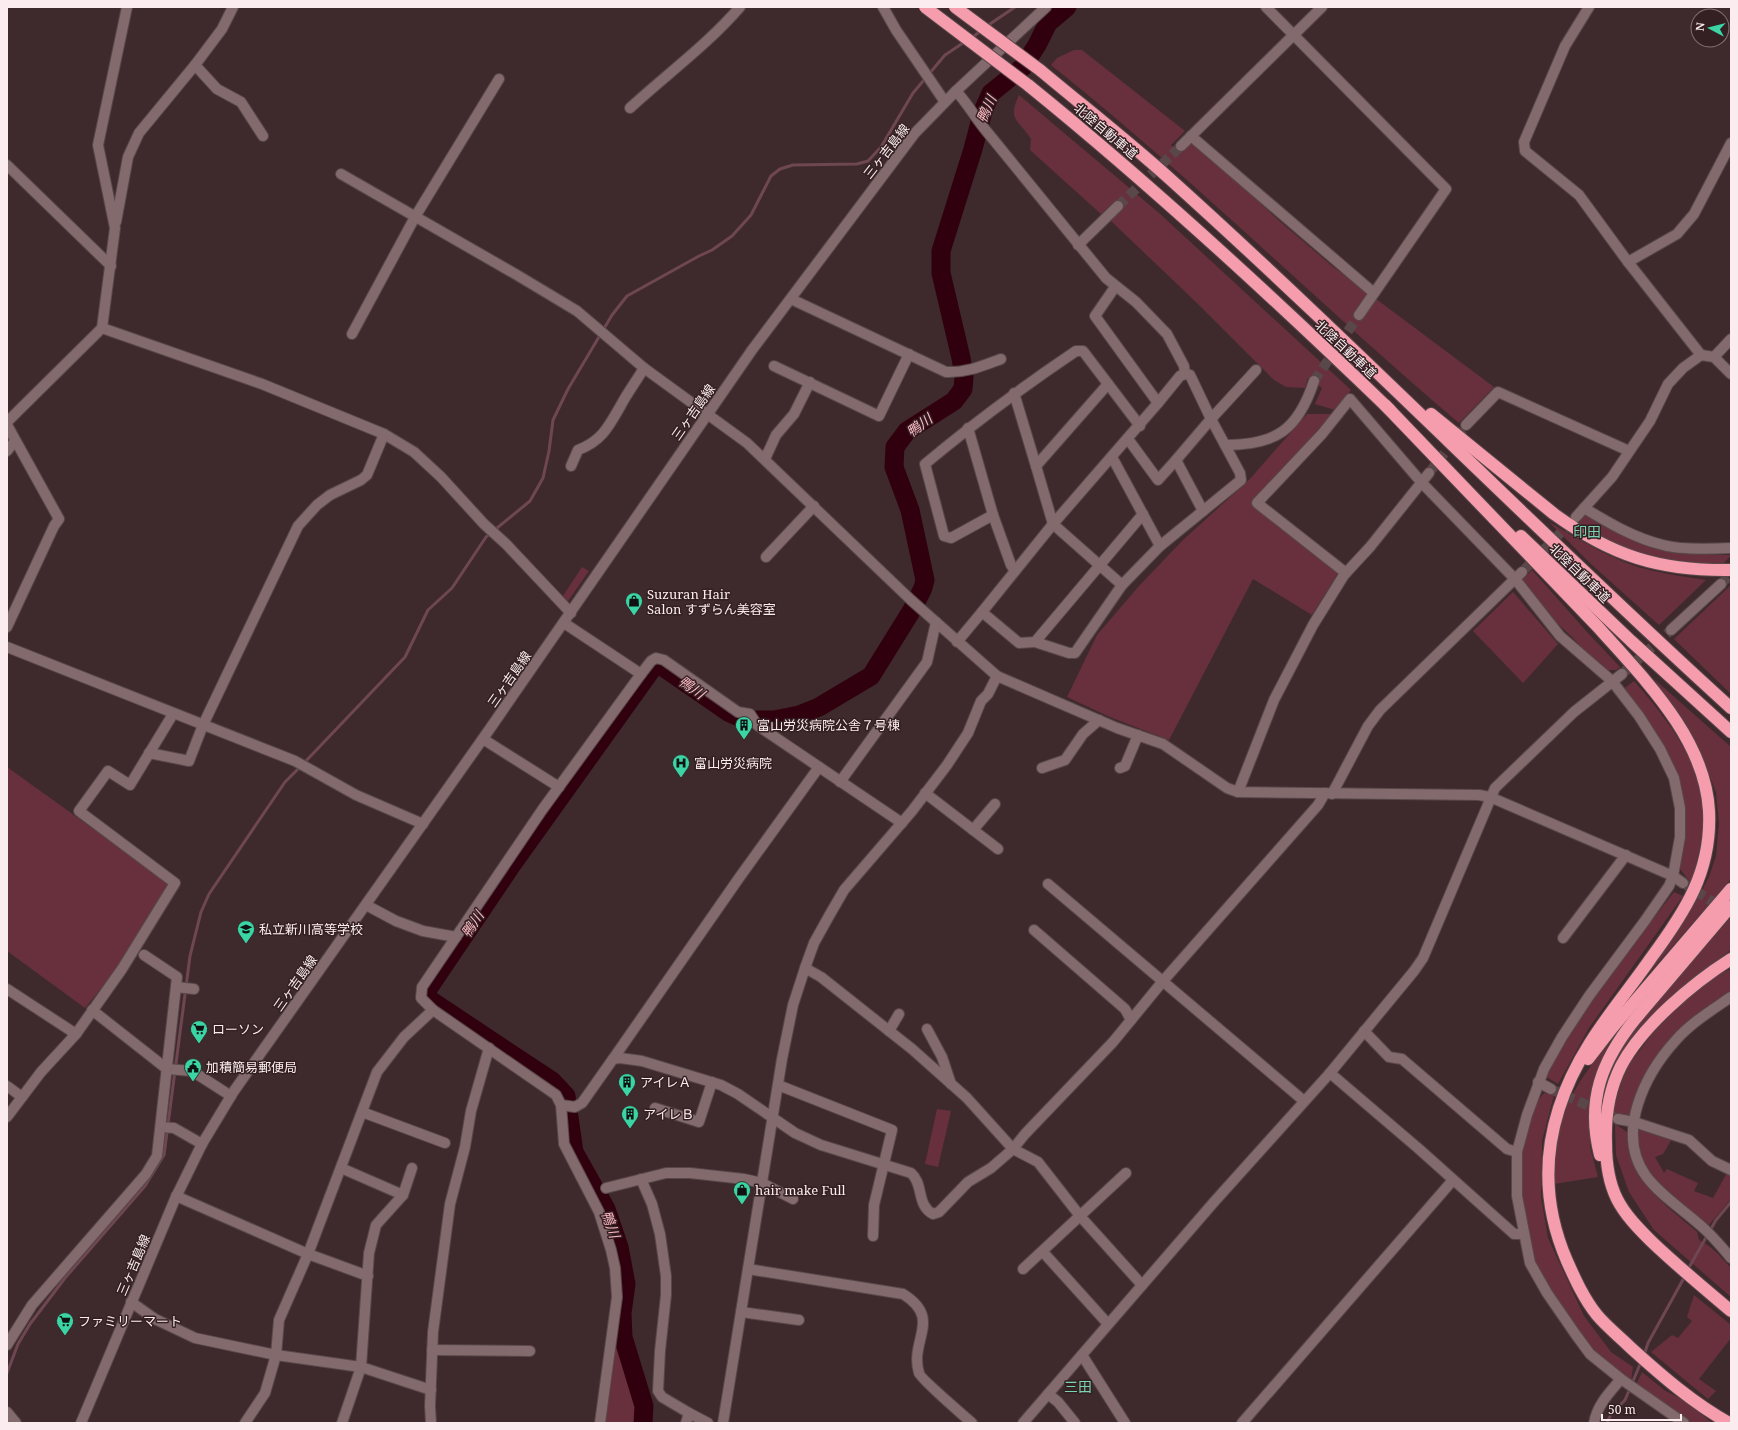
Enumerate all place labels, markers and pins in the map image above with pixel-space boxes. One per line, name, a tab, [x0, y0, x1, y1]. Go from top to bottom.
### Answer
place label: Suzuran Hair Salon すずらん美容室	[647, 585, 776, 618]
shop icon: Suzuran Hair Salon すずらん美容室	[624, 591, 644, 616]
building icon: 富山労災病院公舎７号棟	[734, 715, 754, 740]
place label: 富山労災病院公舎７号棟	[757, 716, 900, 734]
hospital icon: 富山労災病院	[671, 753, 691, 778]
place label: 富山労災病院	[694, 754, 772, 772]
school or university icon: 私立新川高等学校	[236, 919, 256, 944]
place label: 私立新川高等学校	[259, 920, 363, 938]
supermarket icon: ローソン	[189, 1019, 209, 1044]
place label: ローソン	[212, 1020, 264, 1038]
public building icon: 加積簡易郵便局	[183, 1057, 203, 1082]
place label: 加積簡易郵便局	[206, 1058, 297, 1076]
building icon: アイレＡ	[617, 1072, 637, 1097]
place label: アイレＡ	[640, 1073, 691, 1091]
building icon: アイレＢ	[620, 1104, 640, 1129]
place label: アイレＢ	[643, 1105, 694, 1123]
shop icon: hair make Full	[732, 1180, 752, 1205]
place label: hair make Full	[755, 1181, 846, 1199]
supermarket icon: ファミリーマート	[55, 1311, 75, 1336]
place label: ファミリーマート	[78, 1312, 182, 1330]

